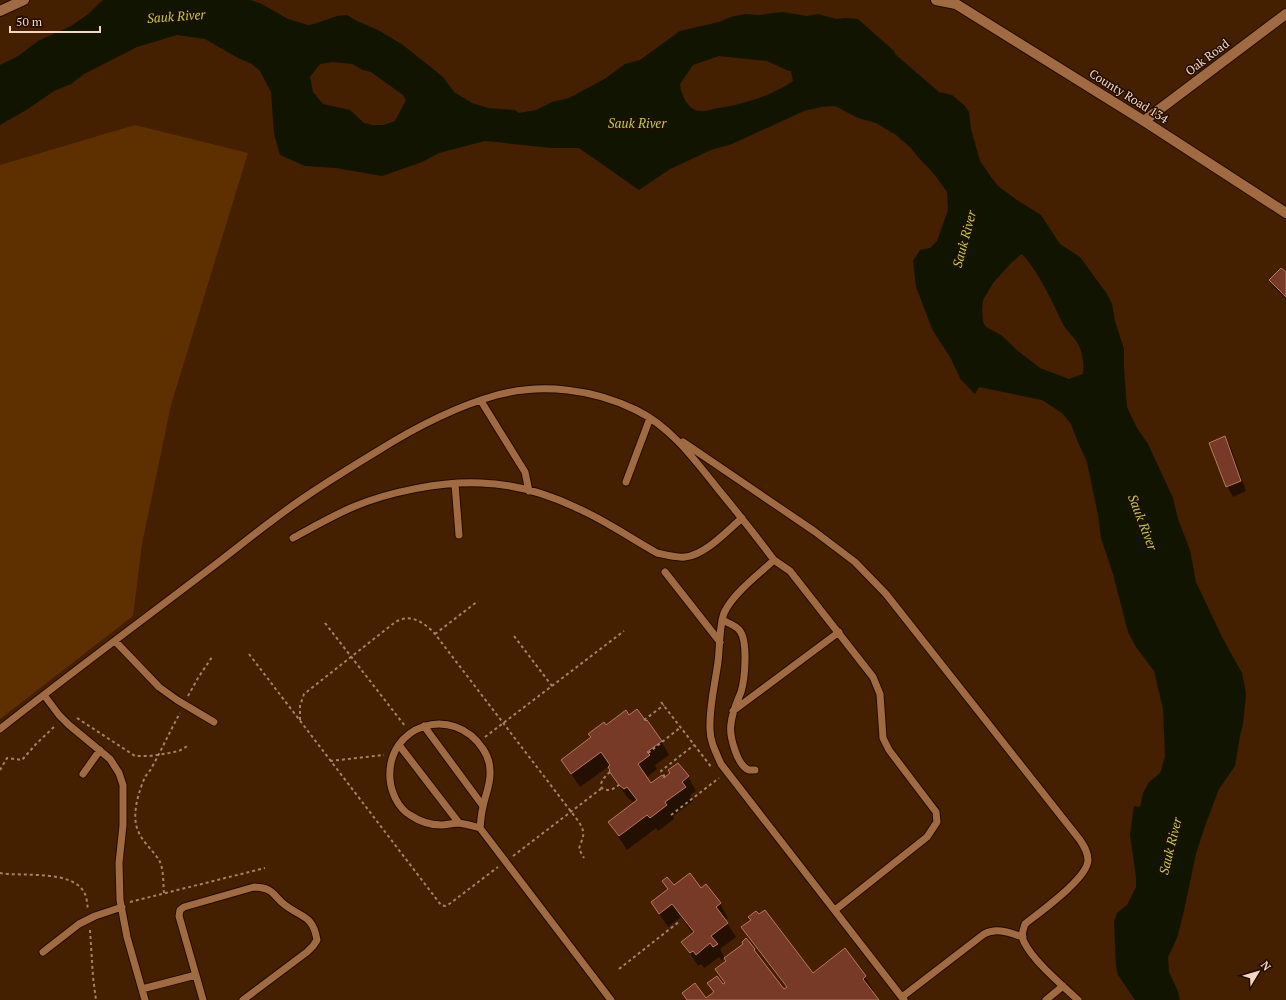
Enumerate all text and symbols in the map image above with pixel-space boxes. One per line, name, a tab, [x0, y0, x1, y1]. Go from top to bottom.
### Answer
water label: Sauk River	[146, 5, 207, 27]
scale bar	[10, 8, 100, 34]
text: 50 m	[16, 14, 43, 29]
street label: Oak Road	[1182, 36, 1232, 78]
street label: County Road 134	[1087, 66, 1172, 127]
water label: Sauk River	[608, 114, 667, 132]
water label: Sauk River	[948, 207, 981, 270]
water label: Sauk River	[1124, 491, 1162, 553]
water label: Sauk River	[1154, 814, 1186, 877]
north arrow	[1238, 952, 1278, 992]
text: N	[1258, 958, 1274, 974]

